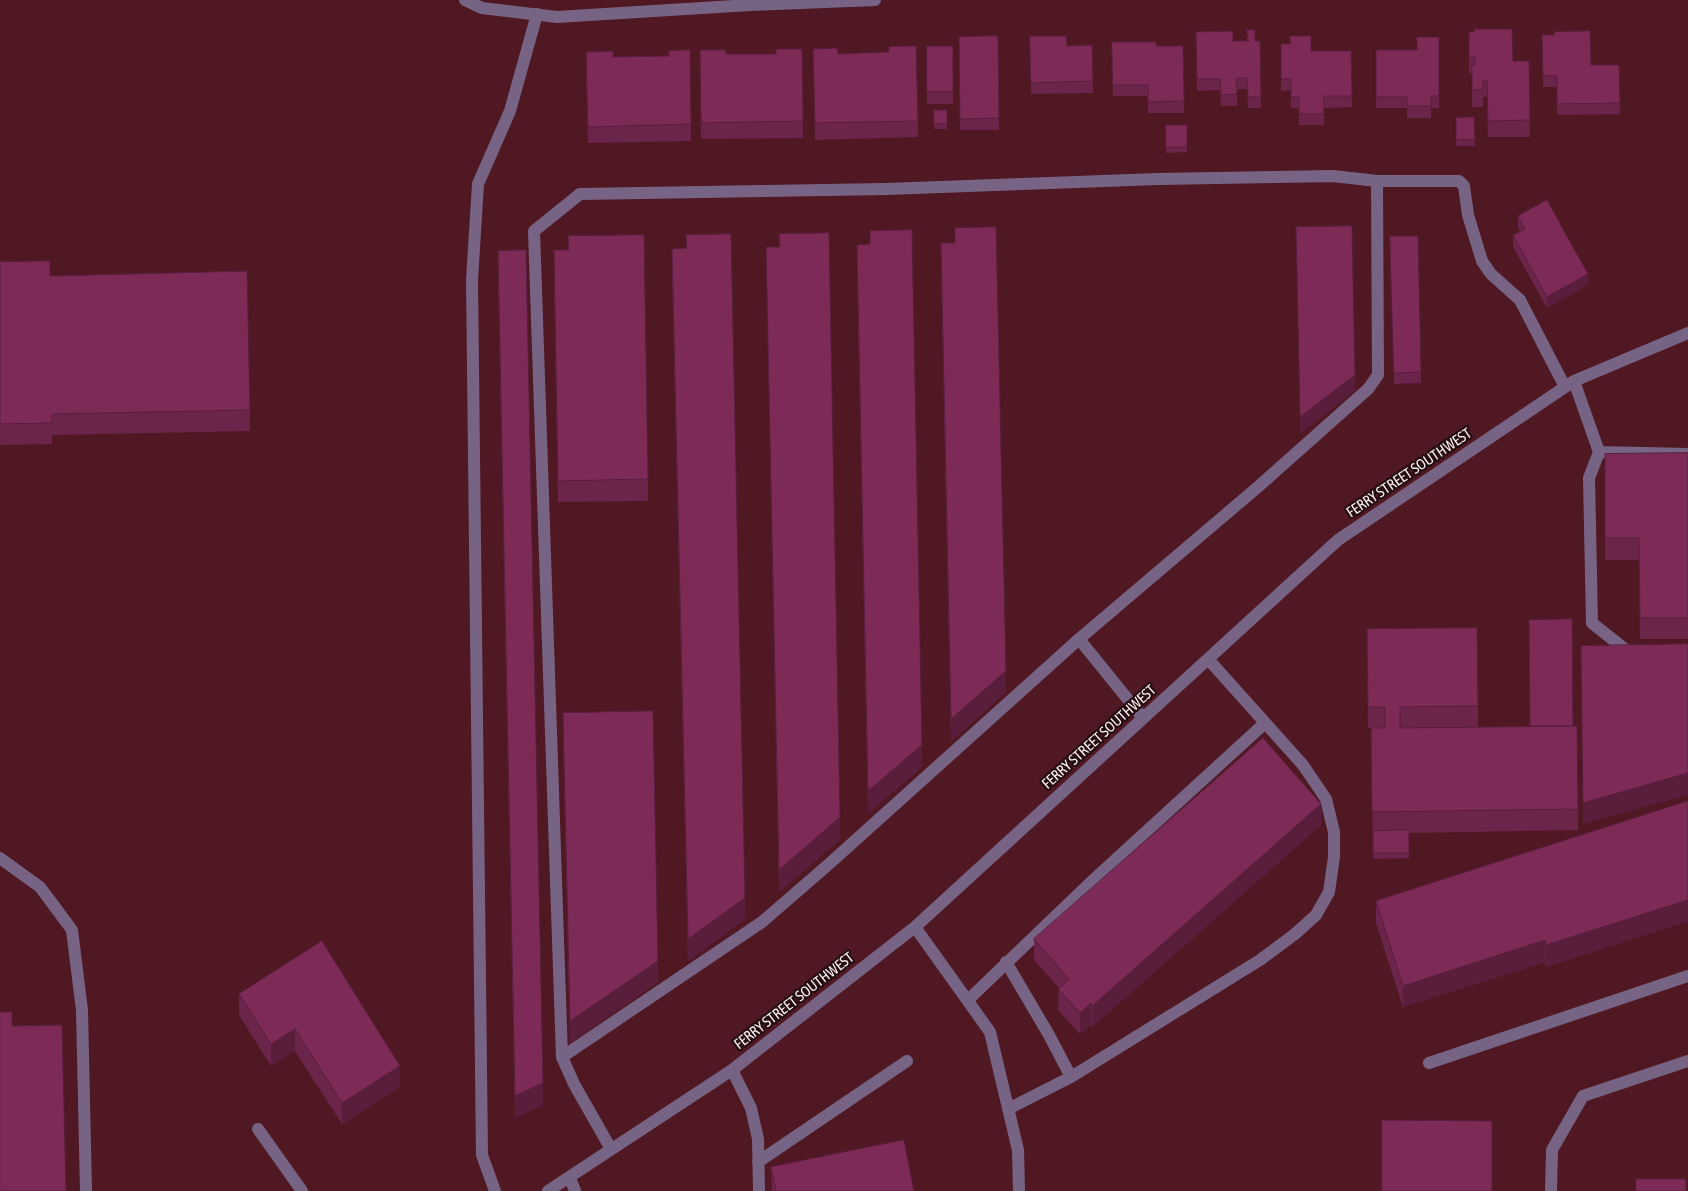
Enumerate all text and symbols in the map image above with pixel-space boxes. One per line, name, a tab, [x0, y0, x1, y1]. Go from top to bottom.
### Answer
street label: FERRY STREET SOUTHWEST	[1343, 424, 1475, 522]
street label: FERRY STREET SOUTHWEST	[1038, 681, 1160, 793]
street label: FERRY STREET SOUTHWEST	[730, 949, 858, 1053]

